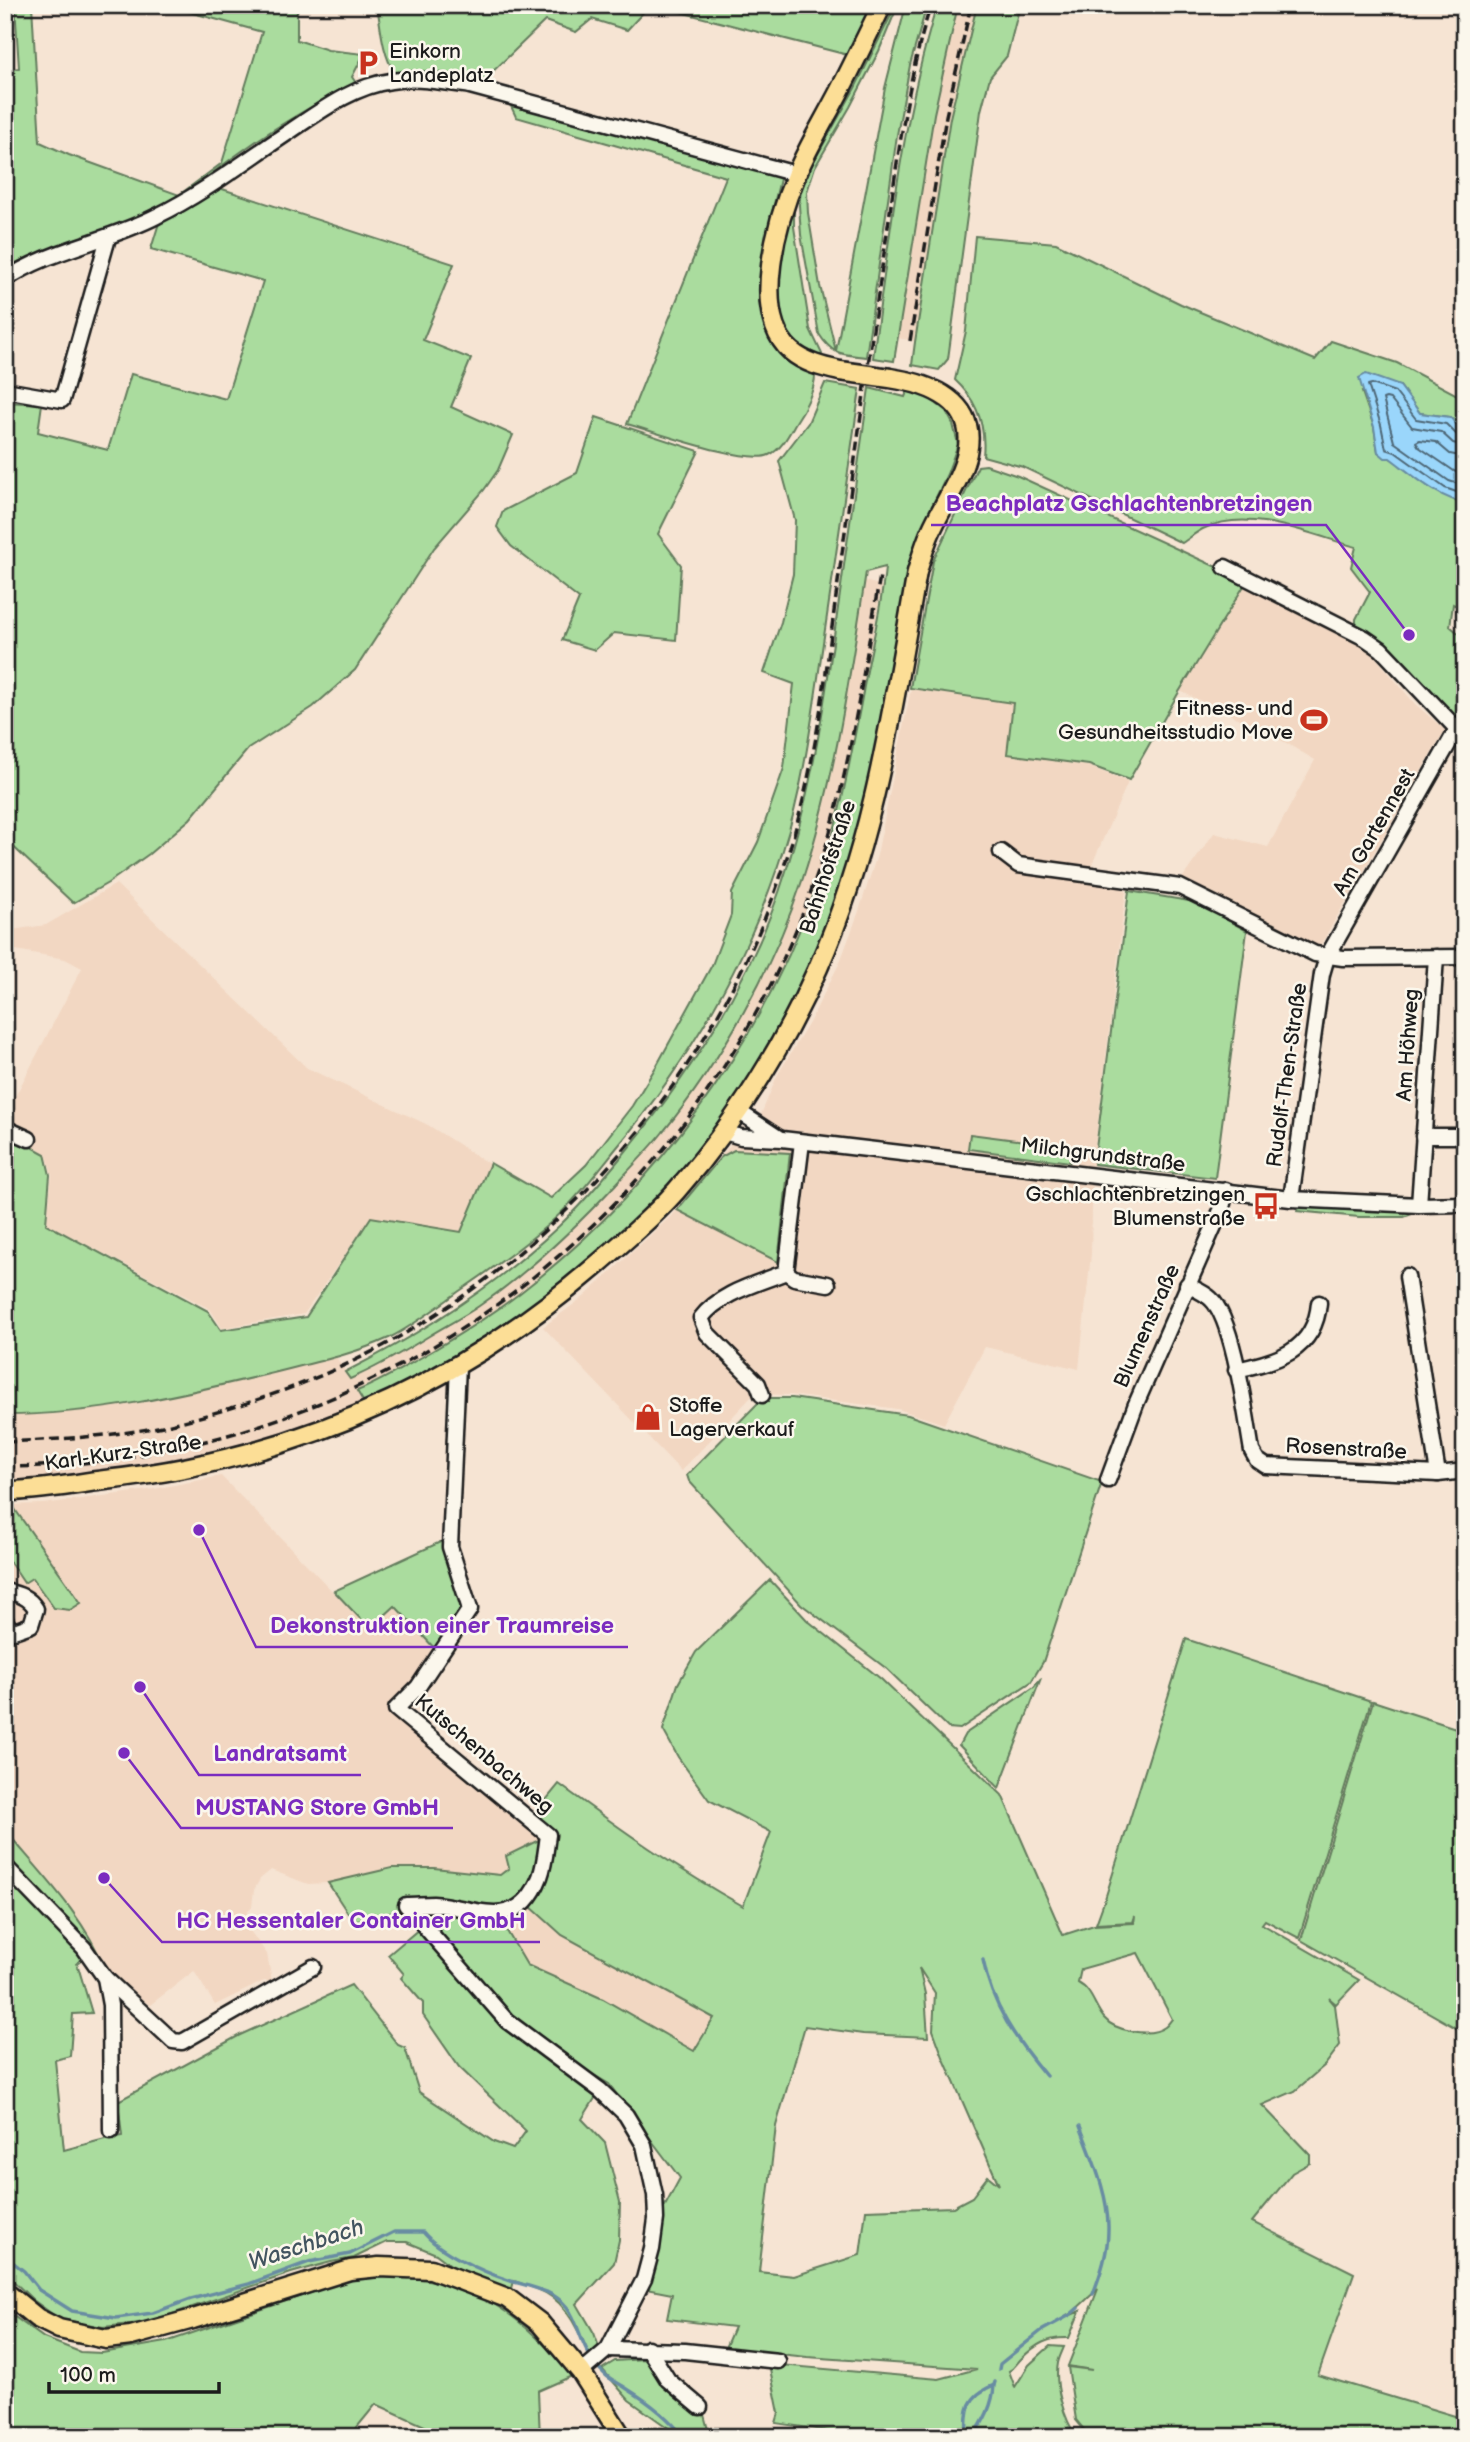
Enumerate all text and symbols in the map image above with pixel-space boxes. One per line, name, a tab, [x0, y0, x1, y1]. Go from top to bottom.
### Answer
place label: Einkorn Landeplatz	[389, 39, 495, 88]
parking icon: Einkorn Landeplatz	[353, 48, 383, 78]
callout: Beachplatz Gschlachtenbretzingen	[931, 481, 1326, 525]
text: Beachplatz Gschlachtenbretzingen	[945, 490, 1313, 518]
place label: Fitness- und Gesundheitsstudio Move	[1058, 696, 1293, 745]
sports icon: Fitness- und Gesundheitsstudio Move	[1299, 705, 1329, 735]
street label: Am Gartennest	[1328, 764, 1421, 900]
street label: Bahnhofstraße	[795, 797, 861, 937]
street label: Rudolf-Then-Straße	[1262, 981, 1312, 1169]
street label: Am Höhweg	[1392, 988, 1424, 1102]
street label: Milchgrundstraße	[1019, 1132, 1187, 1178]
place label: Gschlachtenbretzingen Blumenstraße	[1025, 1182, 1245, 1231]
bus stop icon: Gschlachtenbretzingen Blumenstraße	[1251, 1191, 1281, 1221]
street label: Blumenstraße	[1109, 1260, 1185, 1392]
place label: Stoffe Lagerverkauf	[669, 1393, 795, 1442]
shop icon: Stoffe Lagerverkauf	[633, 1402, 663, 1432]
street label: Karl-Kurz-Straße	[43, 1430, 203, 1476]
street label: Rosenstraße	[1285, 1433, 1407, 1465]
callout: Dekonstruktion einer Traumreise	[256, 1603, 628, 1647]
text: Dekonstruktion einer Traumreise	[270, 1612, 614, 1640]
street label: Kutschenbachweg	[409, 1689, 559, 1819]
callout: Landratsamt	[199, 1731, 361, 1775]
text: Landratsamt	[213, 1740, 347, 1768]
callout: MUSTANG Store GmbH	[181, 1784, 453, 1828]
text: MUSTANG Store GmbH	[195, 1794, 439, 1822]
callout: HC Hessentaler Container GmbH	[162, 1898, 540, 1942]
text: HC Hessentaler Container GmbH	[176, 1907, 526, 1935]
water label: Waschbach	[245, 2213, 368, 2277]
scale bar	[49, 2351, 219, 2395]
text: 100 m	[60, 2363, 116, 2388]

